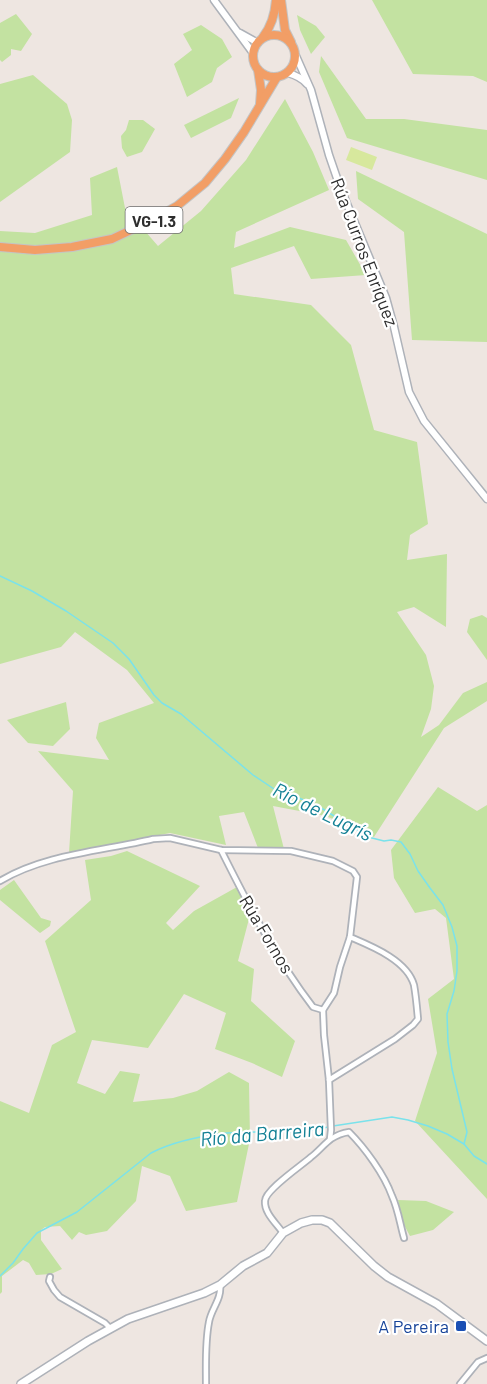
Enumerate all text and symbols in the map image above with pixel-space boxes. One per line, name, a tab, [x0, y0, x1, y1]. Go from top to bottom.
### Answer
street label: Rúa Curros Enríquez	[327, 175, 403, 329]
road number: VG-1.3	[126, 207, 182, 233]
water label: Río de Lugrís	[269, 777, 377, 845]
street label: Rúa Fornos	[235, 891, 299, 977]
water label: Río da Barreira	[199, 1116, 325, 1150]
place label: A Pereira	[378, 1315, 449, 1337]
marker: A Pereira	[454, 1319, 468, 1333]

